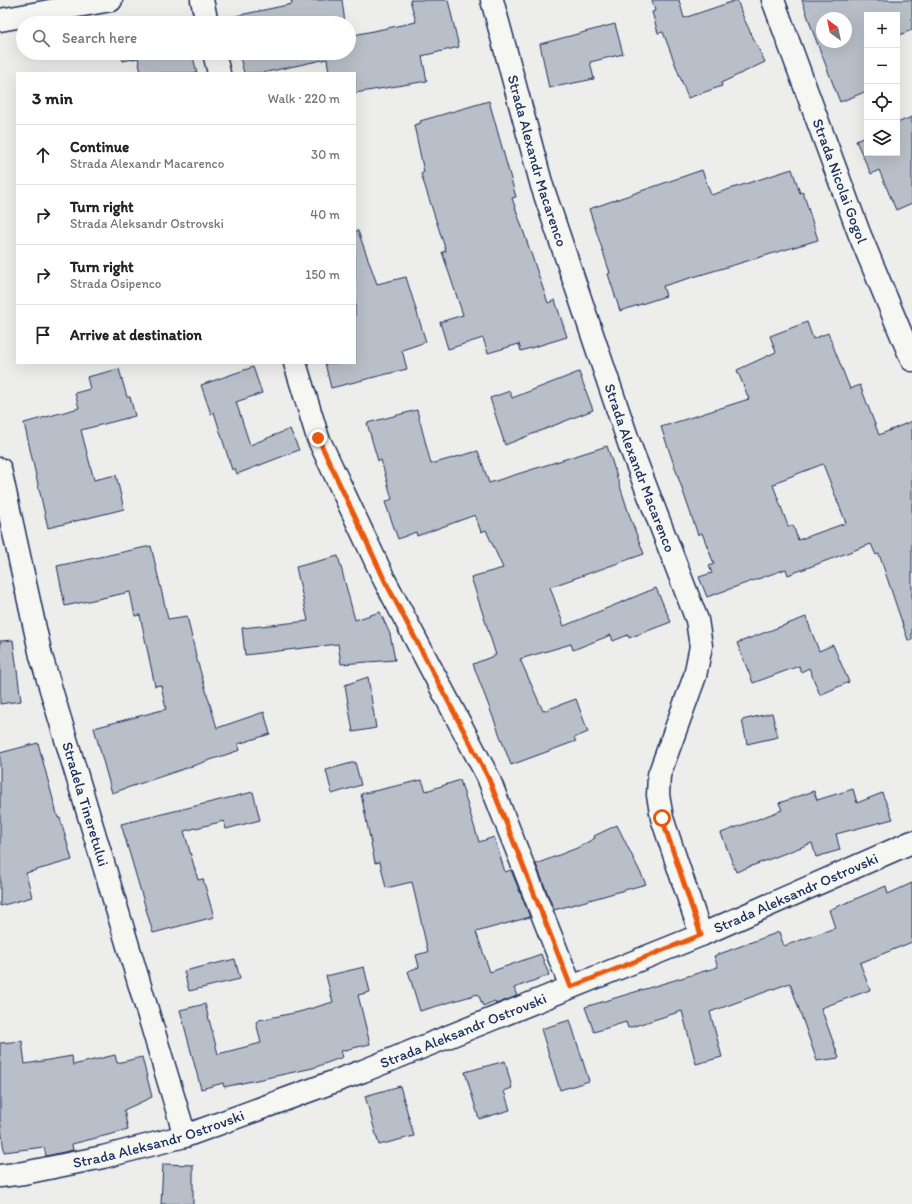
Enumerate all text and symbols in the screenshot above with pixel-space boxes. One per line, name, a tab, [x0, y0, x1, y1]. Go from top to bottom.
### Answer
north arrow	[816, 12, 852, 48]
map controls	[864, 12, 900, 156]
button: +	[864, 12, 900, 48]
search box	[16, 16, 356, 60]
icon: search	[30, 27, 52, 49]
text: Search here	[62, 29, 137, 47]
button: −	[864, 48, 900, 84]
street label: Strada Alexandr Macarenco	[504, 73, 571, 249]
button: locate	[864, 84, 900, 120]
text: 3 min	[32, 88, 73, 108]
text: Walk · 220 m	[268, 91, 340, 106]
street label: Strada Nicolai Gogol	[809, 116, 872, 247]
button: layers	[864, 120, 900, 156]
text: Continue	[70, 138, 129, 156]
icon: ahead	[32, 144, 54, 166]
text: 30 m	[311, 147, 340, 162]
text: Strada Alexandr Macarenco	[70, 156, 224, 171]
text: Turn right	[70, 198, 134, 216]
icon: right	[32, 204, 54, 226]
text: 40 m	[310, 207, 340, 222]
text: Strada Aleksandr Ostrovski	[70, 216, 224, 231]
text: Turn right	[70, 258, 134, 276]
icon: right	[32, 264, 54, 286]
text: 150 m	[305, 267, 340, 282]
text: Strada Osipenco	[70, 276, 161, 291]
icon: arrive	[32, 324, 54, 346]
text: Arrive at destination	[70, 326, 202, 344]
street label: Strada Alexandr Macarenco	[601, 381, 679, 555]
route end	[309, 429, 327, 447]
street label: Stradela Tineretului	[58, 740, 113, 868]
route start	[653, 809, 671, 827]
street label: Strada Aleksandr Ostrovski	[711, 849, 881, 937]
street label: Strada Aleksandr Ostrovski	[377, 989, 549, 1072]
street label: Strada Aleksandr Ostrovski	[71, 1106, 247, 1172]

